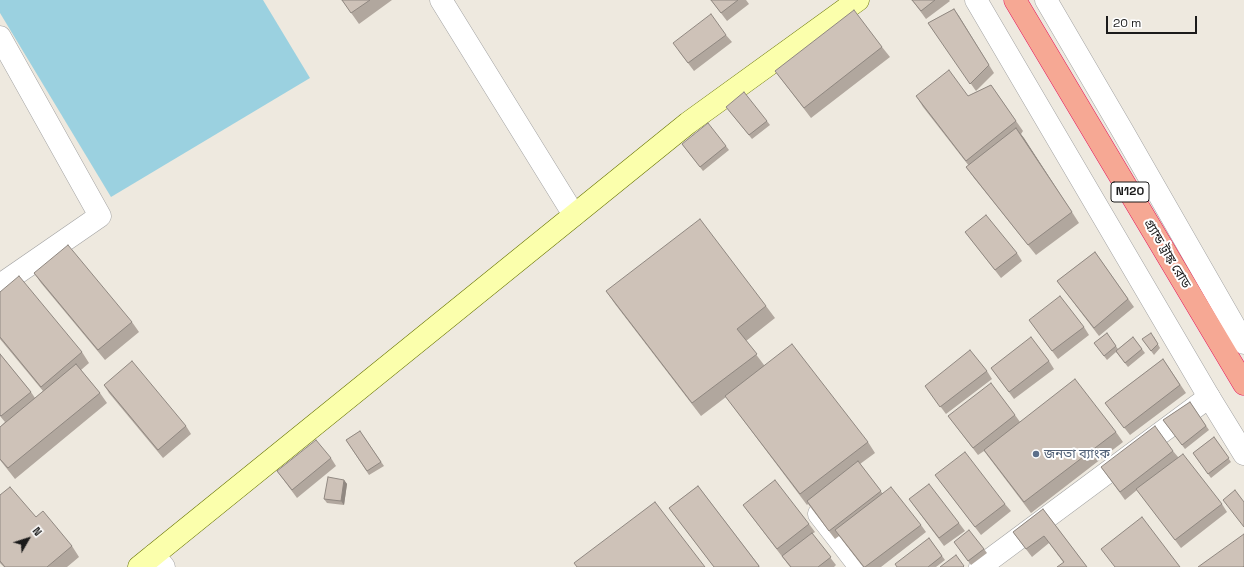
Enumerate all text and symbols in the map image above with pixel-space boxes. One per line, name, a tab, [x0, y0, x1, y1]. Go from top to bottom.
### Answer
scale bar	[1108, 8, 1199, 34]
text: 20 m	[1113, 15, 1141, 31]
road number: N120	[1111, 182, 1149, 202]
street label: গ্র্যান্ড ট্রাঙ্ক রোড	[1140, 217, 1194, 291]
place label: জনতা ব্যাংক	[1044, 446, 1110, 462]
marker: জনতা ব্যাংক	[1031, 449, 1041, 459]
north arrow	[8, 519, 48, 559]
text: N	[30, 524, 45, 539]

